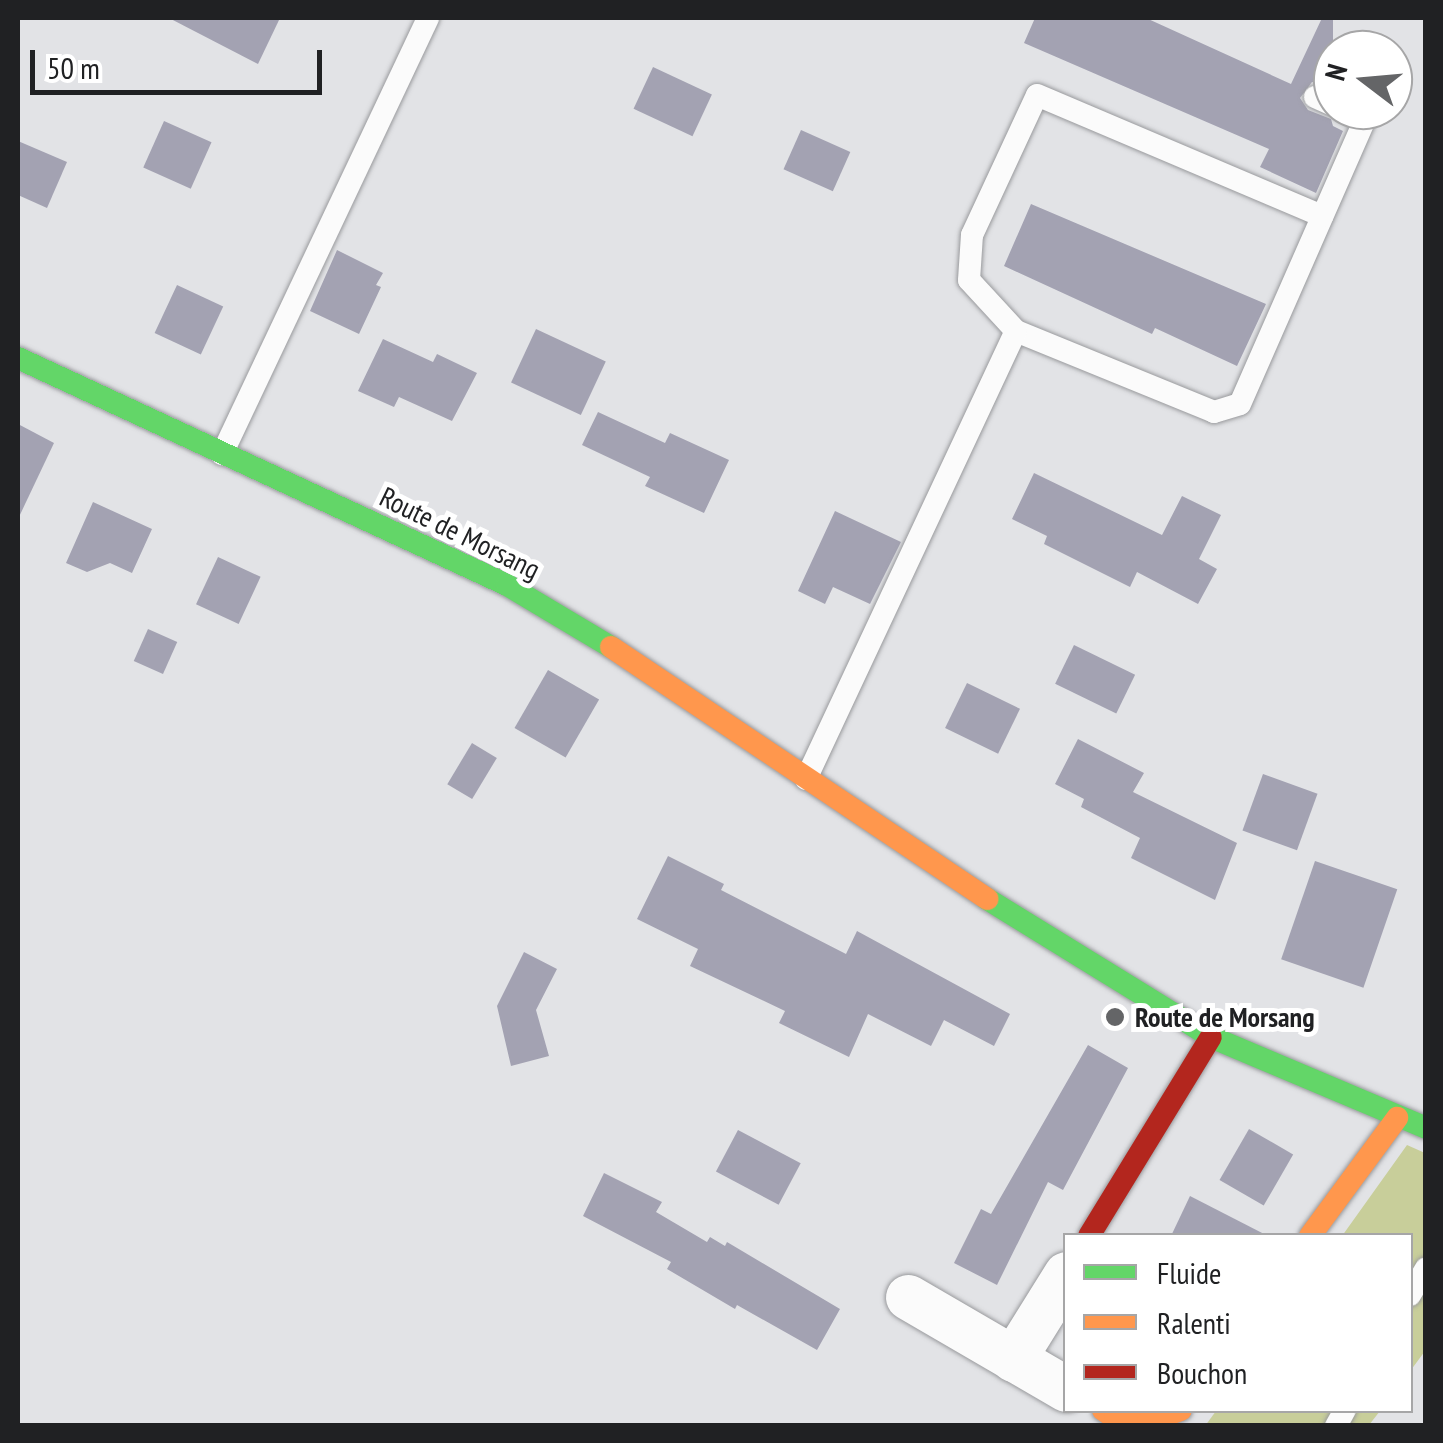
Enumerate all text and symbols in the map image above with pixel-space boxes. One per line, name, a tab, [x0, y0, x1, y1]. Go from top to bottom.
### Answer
scale bar	[35, 30, 328, 92]
north arrow	[1313, 30, 1413, 130]
text: 50 m	[47, 48, 100, 87]
text: N	[1316, 60, 1355, 85]
street label: Route de Morsang	[375, 480, 545, 586]
place label: Route de Morsang	[1135, 1000, 1315, 1034]
marker: Route de Morsang	[1104, 1006, 1126, 1028]
legend	[1063, 1233, 1413, 1413]
text: Fluide	[1157, 1253, 1221, 1292]
text: Ralenti	[1157, 1303, 1231, 1342]
text: Bouchon	[1157, 1353, 1247, 1392]

